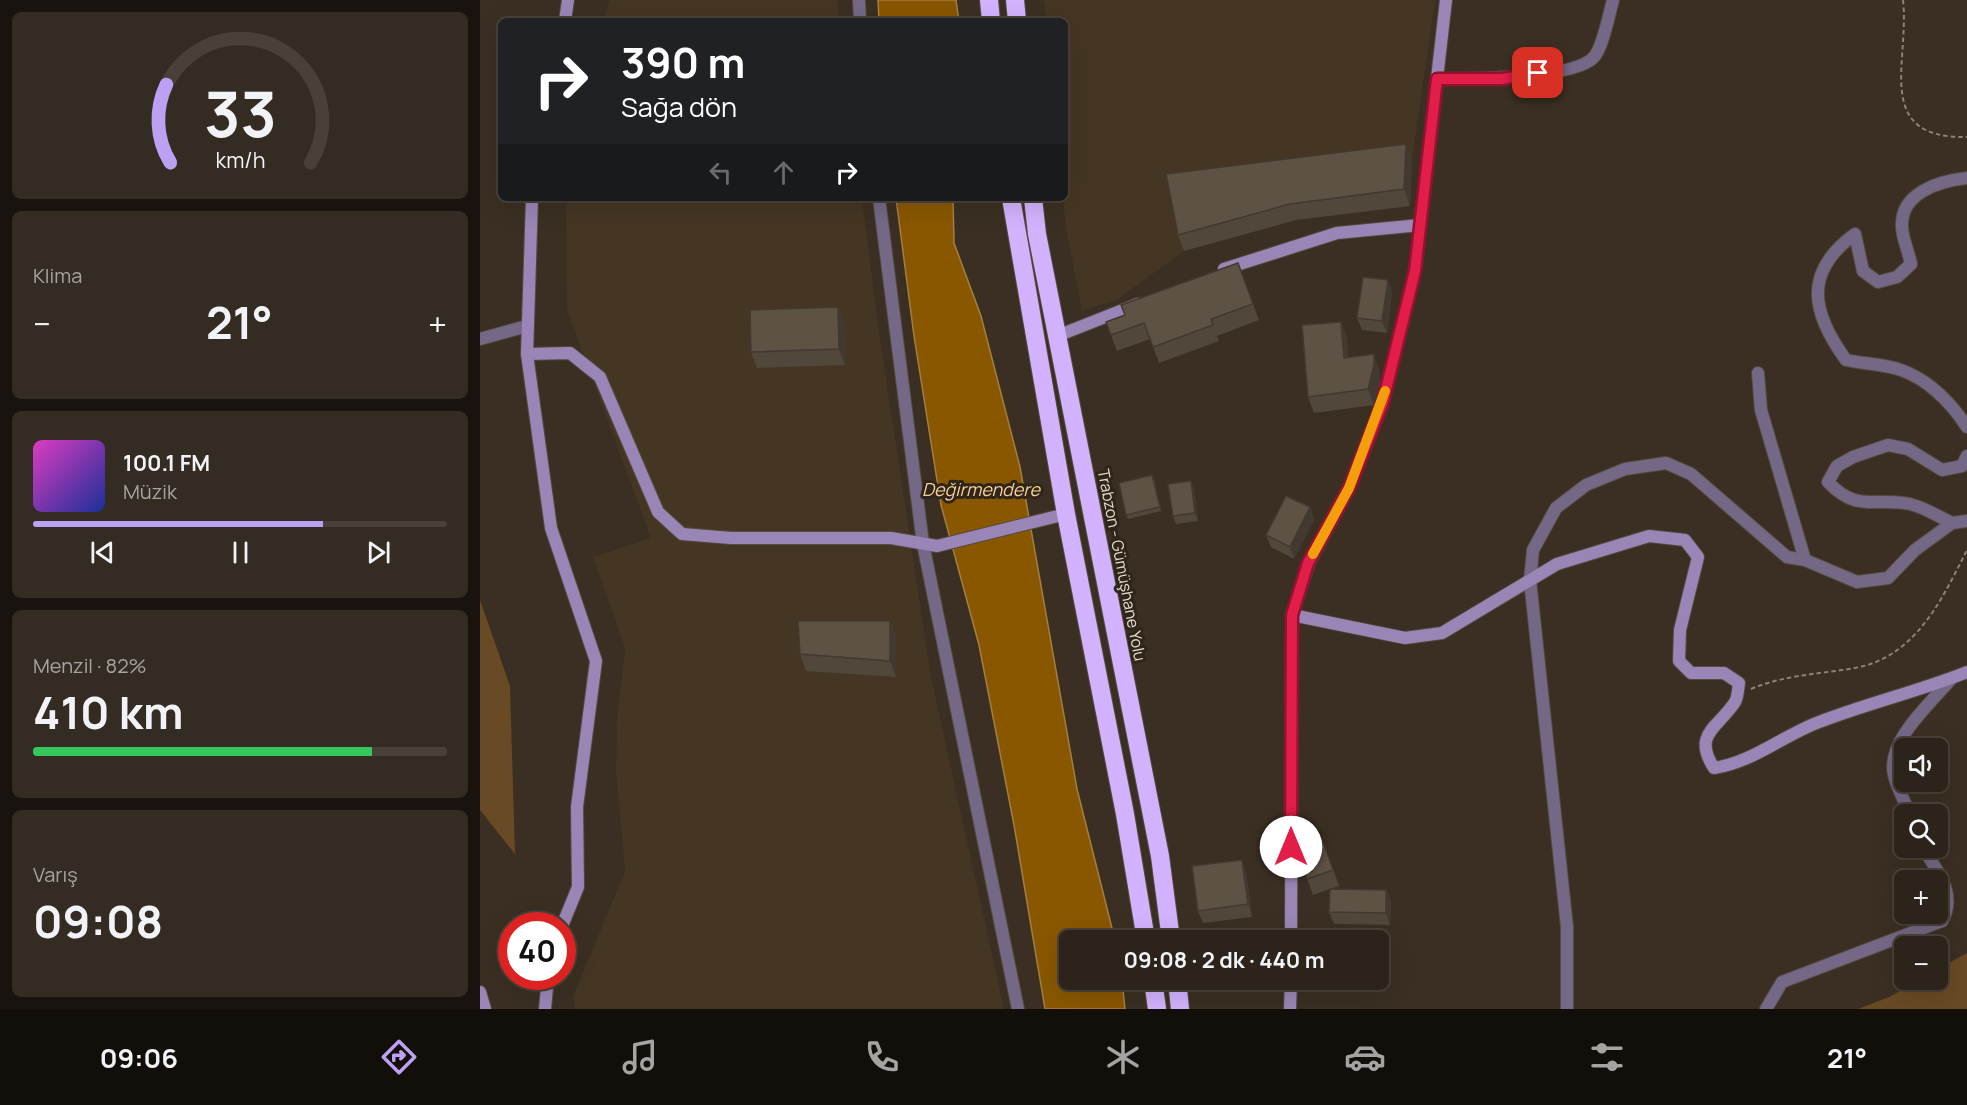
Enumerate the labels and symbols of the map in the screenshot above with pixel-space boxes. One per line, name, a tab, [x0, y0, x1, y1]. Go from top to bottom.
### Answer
pin	[1512, 47, 1563, 98]
street label: Trabzon - Gümüşhane Yolu	[1093, 467, 1151, 663]
water label: Değirmendere	[922, 477, 1042, 501]
position arrow	[1259, 815, 1323, 879]
speed limit sign: 40	[498, 912, 576, 990]

